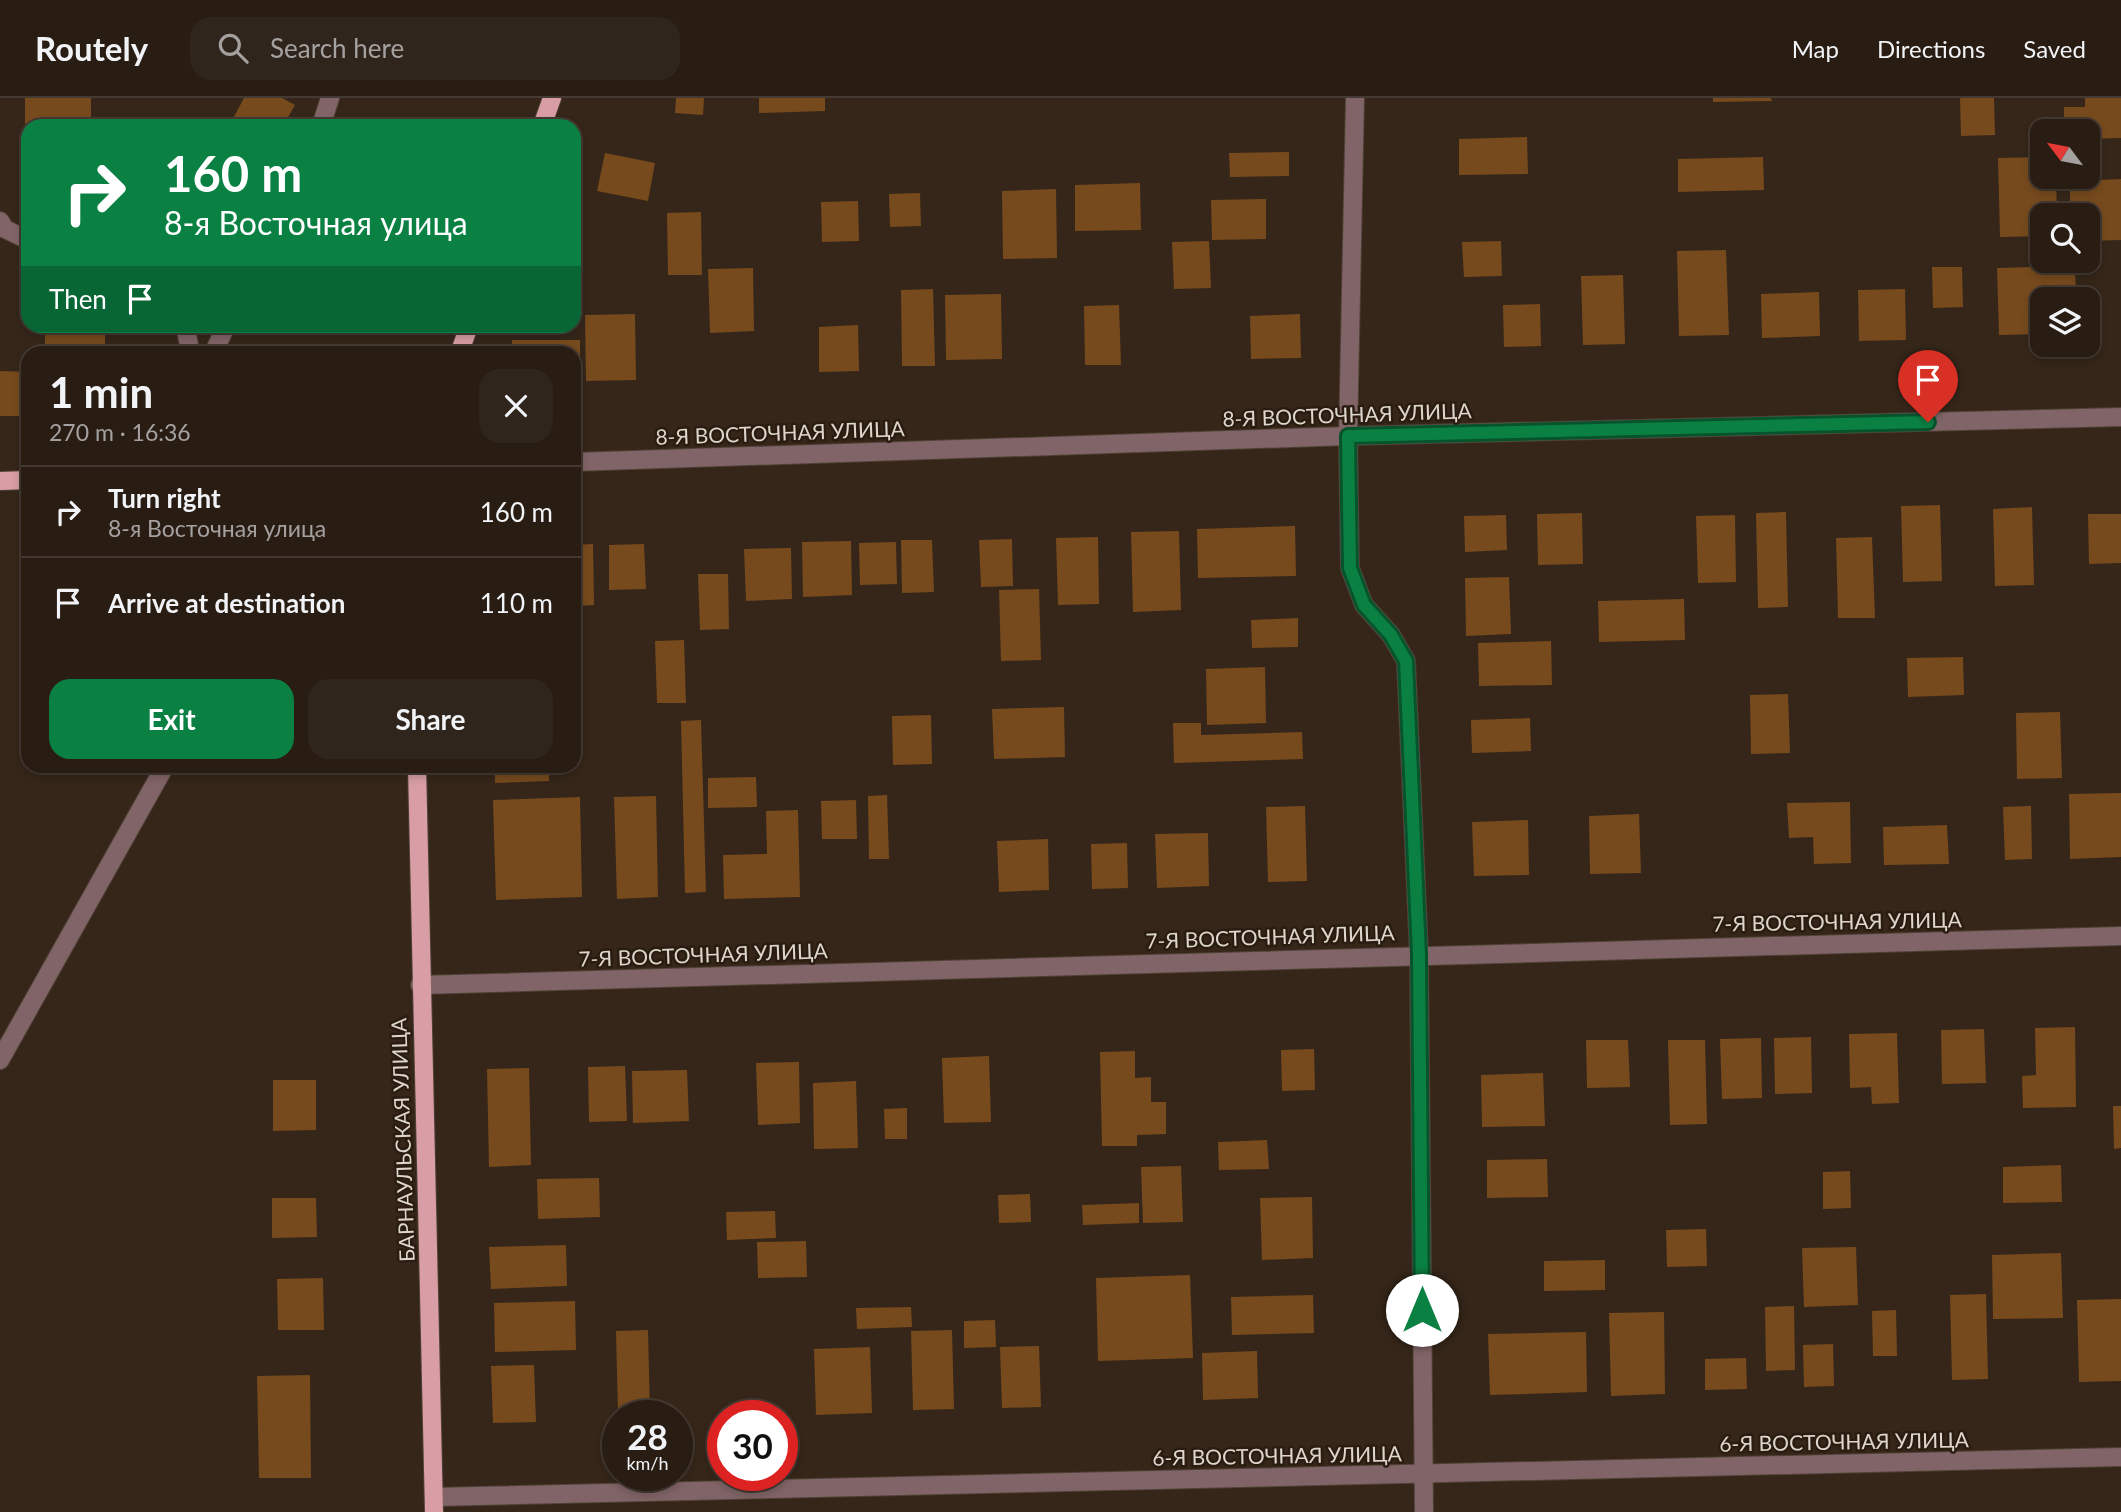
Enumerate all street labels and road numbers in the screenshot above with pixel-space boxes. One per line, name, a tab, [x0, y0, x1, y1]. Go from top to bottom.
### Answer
street label: 8-Я ВОСТОЧНАЯ УЛИЦА	[1222, 397, 1473, 431]
street label: 8-Я ВОСТОЧНАЯ УЛИЦА	[655, 415, 906, 449]
street label: 7-Я ВОСТОЧНАЯ УЛИЦА	[1712, 906, 1963, 936]
street label: 7-Я ВОСТОЧНАЯ УЛИЦА	[1145, 919, 1396, 953]
street label: 7-Я ВОСТОЧНАЯ УЛИЦА	[578, 937, 829, 971]
street label: БАРНАУЛЬСКАЯ УЛИЦА	[385, 1017, 419, 1263]
street label: 6-Я ВОСТОЧНАЯ УЛИЦА	[1719, 1426, 1970, 1456]
street label: 6-Я ВОСТОЧНАЯ УЛИЦА	[1152, 1440, 1403, 1470]

